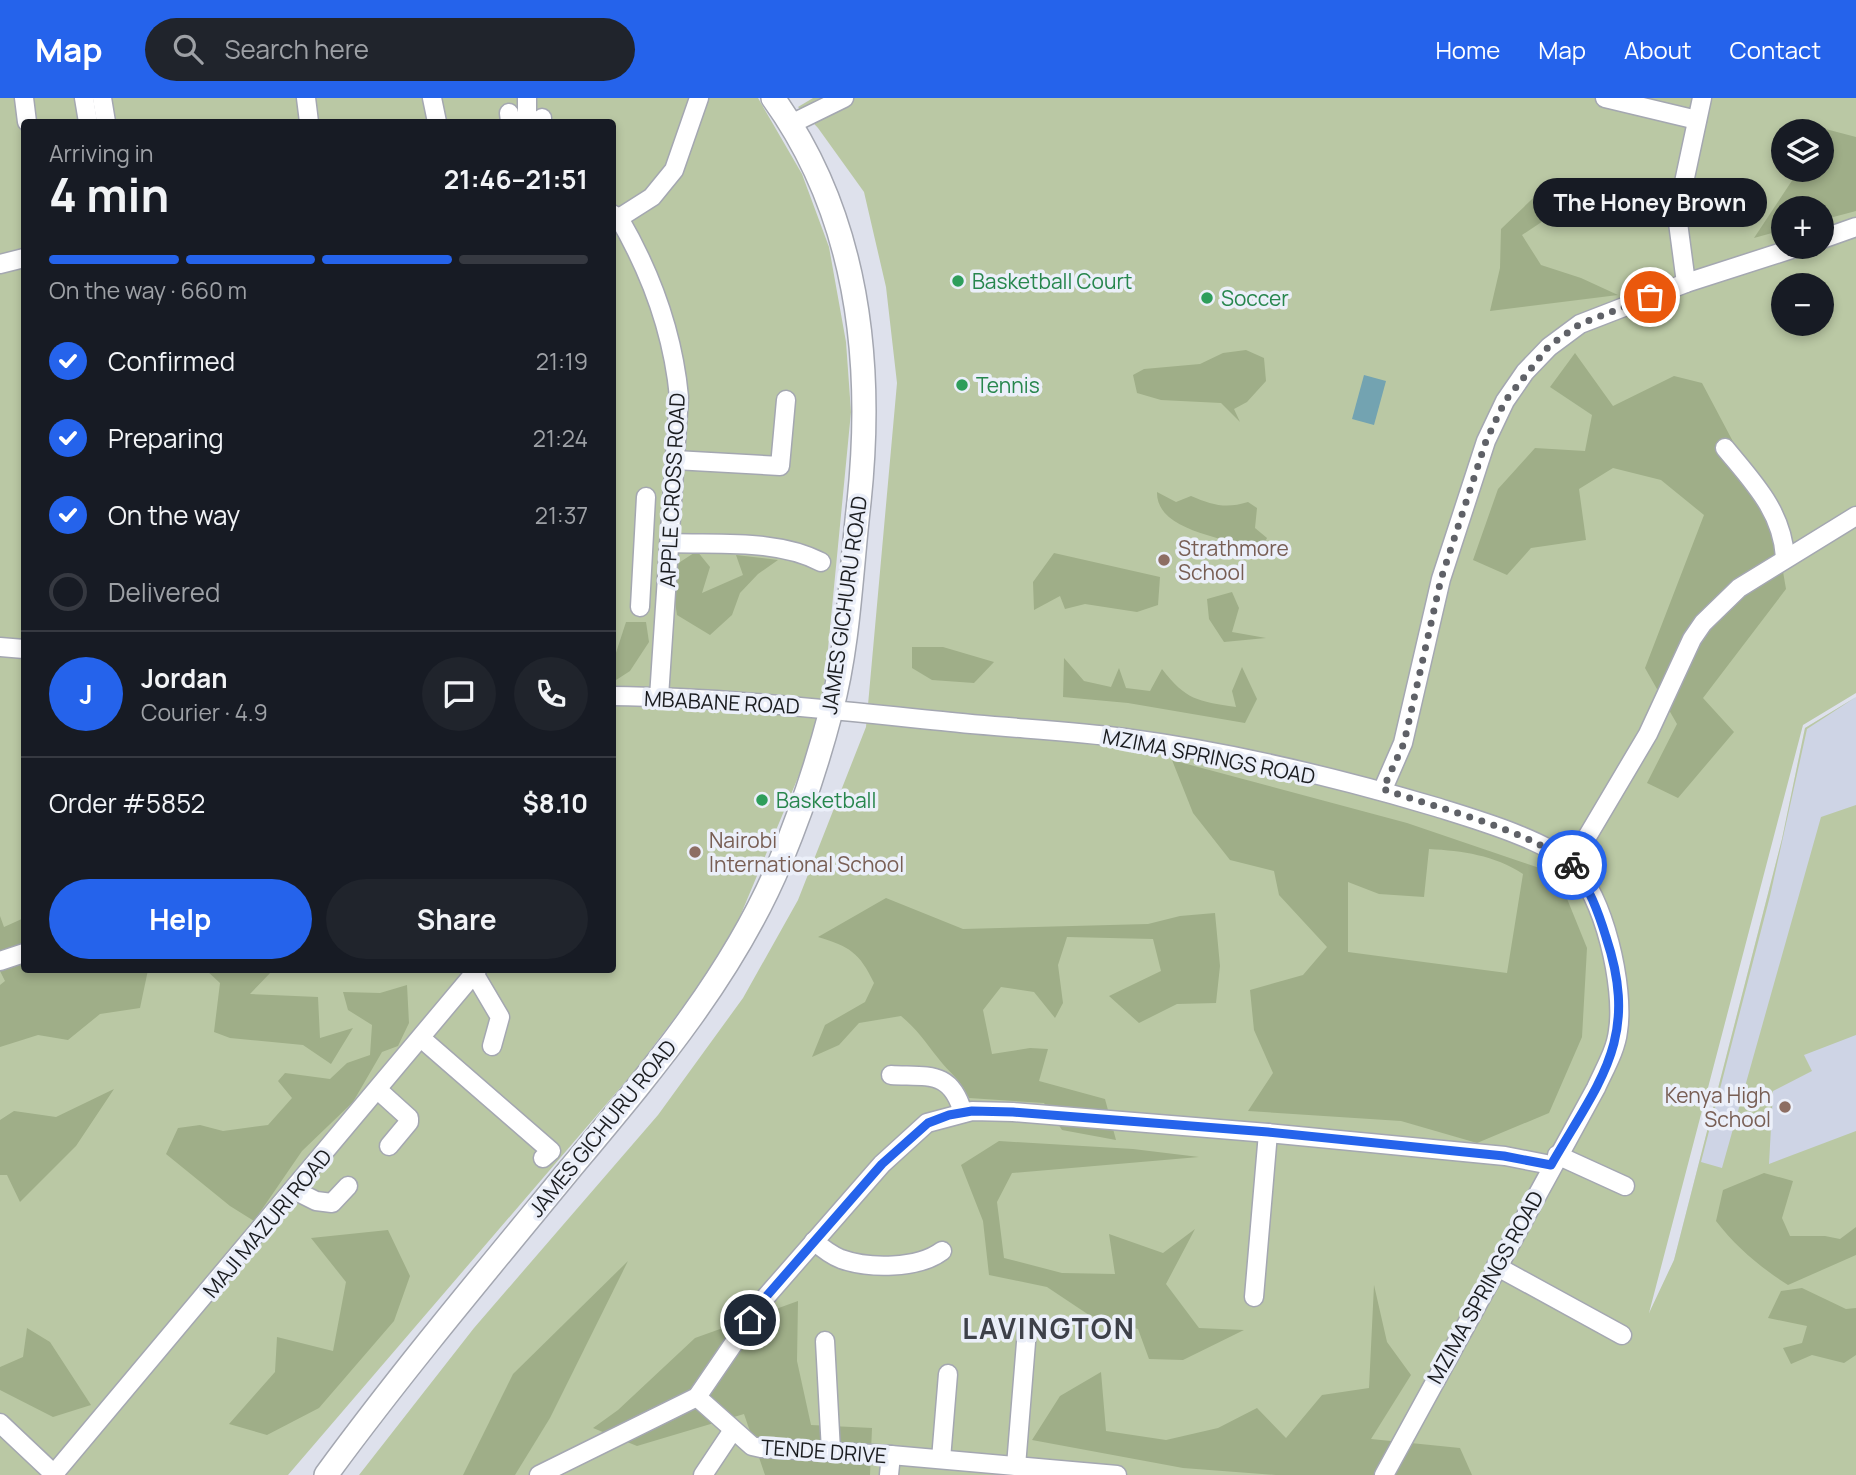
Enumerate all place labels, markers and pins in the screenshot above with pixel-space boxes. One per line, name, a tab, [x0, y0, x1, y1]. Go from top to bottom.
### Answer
callout: The Honey Brown	[1533, 178, 1767, 227]
place label: Basketball Court	[972, 267, 1132, 295]
pin	[1620, 267, 1680, 327]
marker: Basketball Court	[950, 273, 966, 289]
place label: Soccer	[1221, 284, 1289, 312]
marker: Soccer	[1199, 290, 1215, 306]
place label: Tennis	[976, 371, 1040, 399]
marker: Tennis	[954, 377, 970, 393]
place label: Strathmore School	[1178, 534, 1289, 586]
marker: Strathmore School	[1156, 552, 1172, 568]
place label: Basketball	[776, 786, 876, 814]
marker: Basketball	[754, 792, 770, 808]
place label: Nairobi International School	[709, 826, 904, 878]
marker: Nairobi International School	[687, 844, 703, 860]
place label: Kenya High School	[1665, 1081, 1771, 1133]
marker: Kenya High School	[1777, 1099, 1793, 1115]
pin	[720, 1290, 780, 1350]

